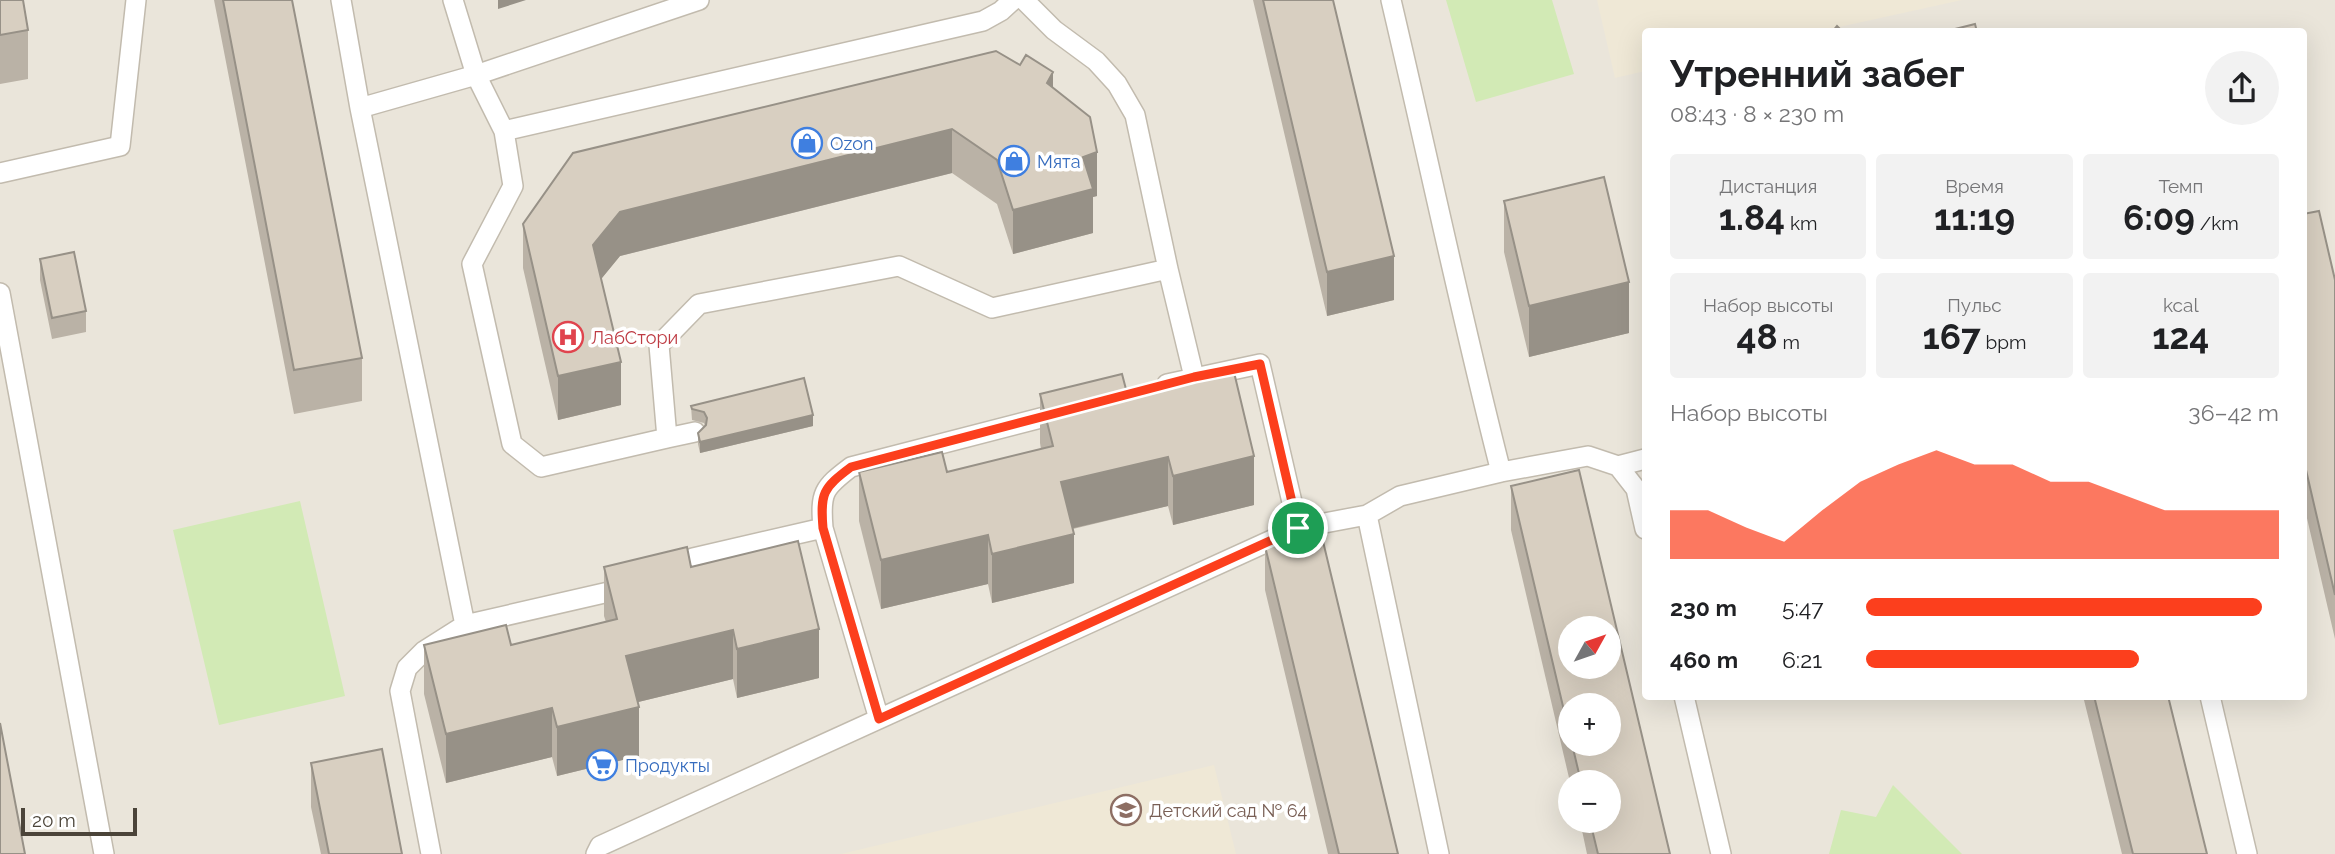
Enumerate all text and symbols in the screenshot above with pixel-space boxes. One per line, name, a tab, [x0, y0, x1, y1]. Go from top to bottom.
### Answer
text: Утренний забег	[1670, 51, 1965, 96]
button: share	[2205, 51, 2279, 125]
text: 08:43 · 8 × 230 m	[1670, 100, 1844, 127]
shop icon: Ozon	[790, 126, 824, 160]
place label: Ozon	[830, 133, 873, 154]
shop icon: Мята	[997, 144, 1031, 178]
place label: Мята	[1037, 151, 1080, 172]
text: Дистанция	[1719, 175, 1817, 197]
text: Время	[1945, 175, 2004, 197]
text: Темп	[2158, 175, 2203, 197]
text: 1.84	[1719, 197, 1785, 238]
text: 11:19	[1934, 197, 2015, 238]
text: 6:09	[2123, 197, 2195, 238]
text: km	[1785, 212, 1818, 234]
text: /km	[2195, 212, 2239, 234]
text: Набор высоты	[1703, 294, 1833, 316]
text: Пульс	[1947, 294, 2002, 316]
text: kcal	[2163, 294, 2199, 316]
text: 48	[1736, 316, 1778, 357]
text: 167	[1923, 316, 1981, 357]
text: 124	[2152, 316, 2209, 357]
hospital icon: ЛабСтори	[551, 320, 585, 354]
place label: ЛабСтори	[591, 327, 678, 348]
text: m	[1778, 331, 1800, 353]
text: bpm	[1981, 331, 2026, 353]
text: Набор высоты	[1670, 399, 1828, 426]
text: 36–42 m	[2188, 399, 2279, 426]
pin	[1268, 498, 1328, 558]
icon: arrive	[1279, 509, 1317, 547]
text: 230 m	[1670, 594, 1737, 621]
text: 5:47	[1782, 594, 1824, 621]
north arrow	[1558, 616, 1620, 679]
map controls	[1558, 616, 1621, 833]
text: 460 m	[1670, 646, 1738, 673]
text: 6:21	[1782, 646, 1822, 673]
button: +	[1558, 693, 1621, 756]
supermarket icon: Продукты	[585, 748, 619, 782]
place label: Продукты	[625, 755, 710, 776]
button: −	[1558, 770, 1621, 833]
school or university icon: Детский сад № 64	[1109, 793, 1143, 827]
place label: Детский сад № 64	[1149, 800, 1308, 821]
scale bar	[21, 805, 136, 837]
text: 20 m	[32, 809, 76, 831]

